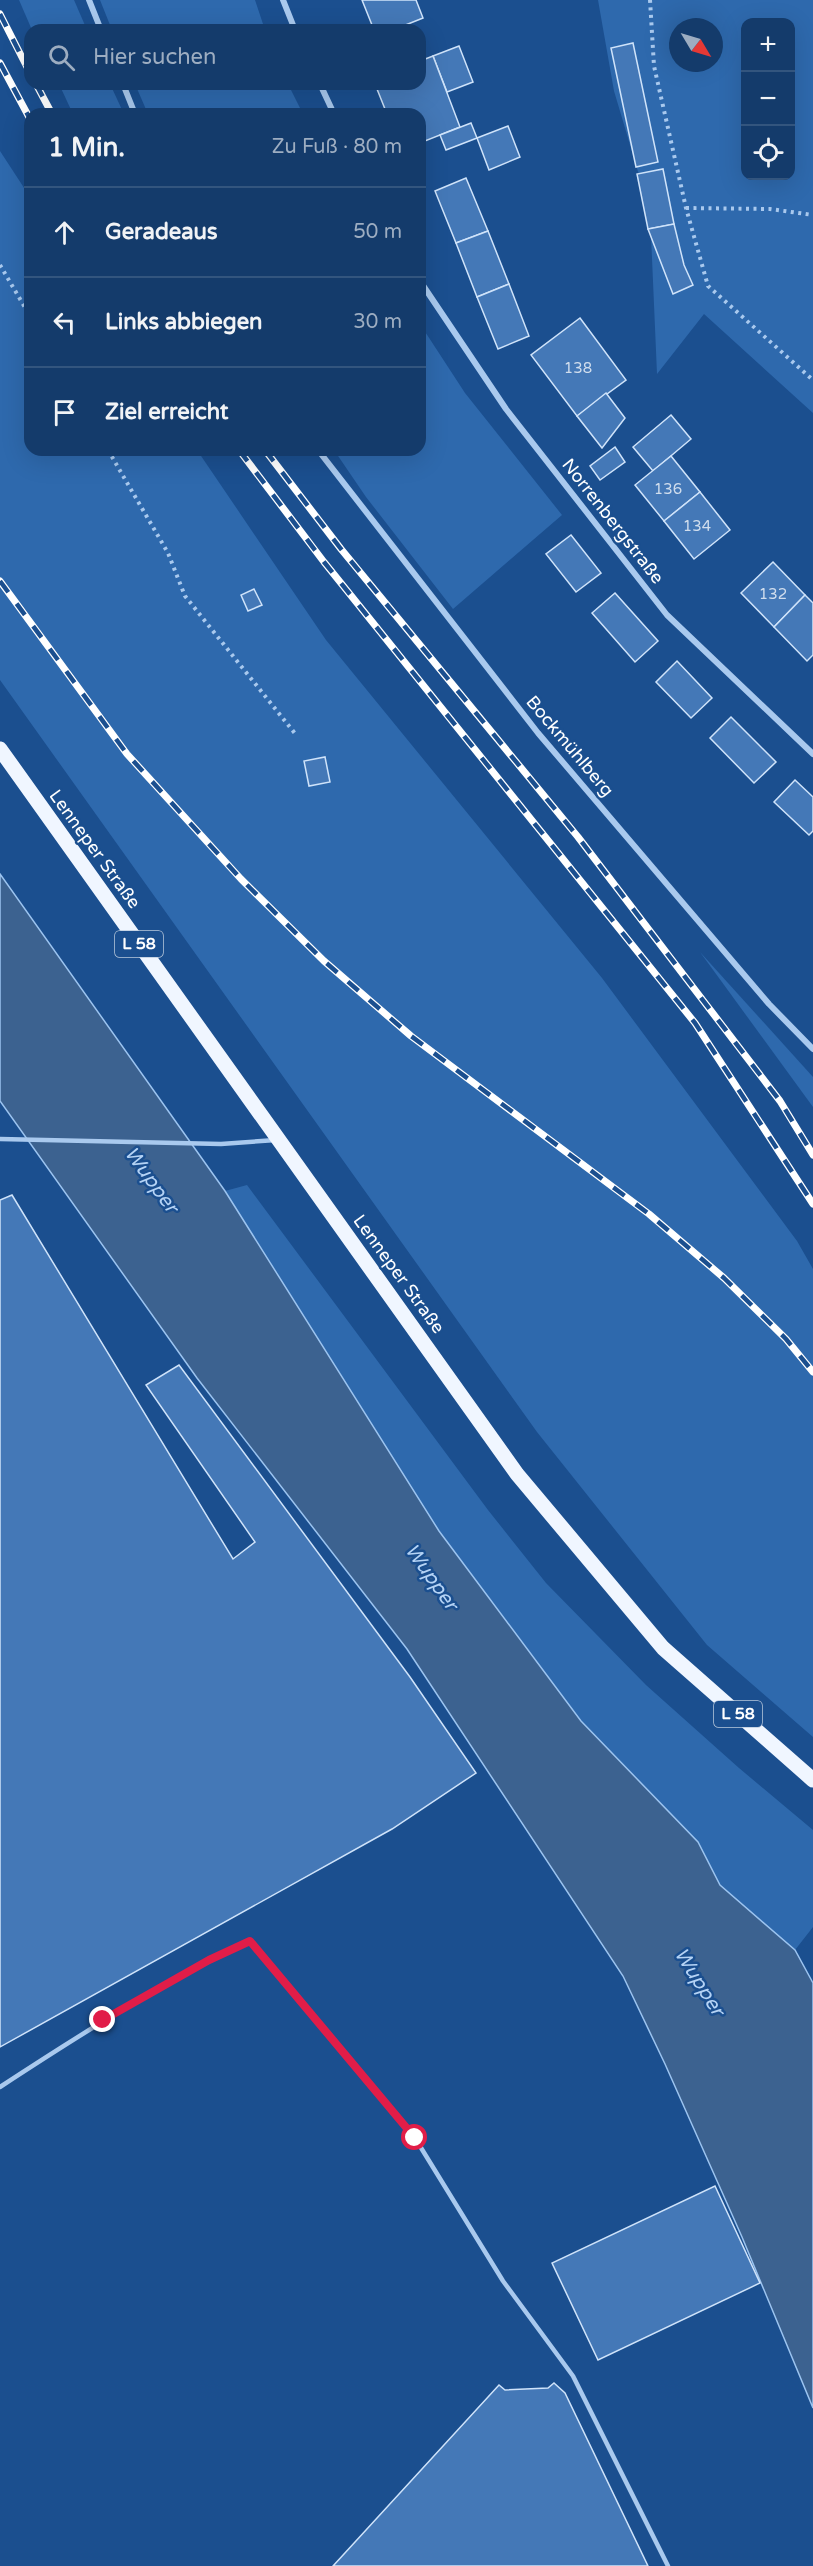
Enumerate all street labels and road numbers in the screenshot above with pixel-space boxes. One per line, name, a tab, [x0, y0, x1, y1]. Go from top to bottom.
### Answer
street label: Norrenbergstraße	[557, 454, 669, 588]
street label: Bockmühlberg	[521, 691, 619, 801]
street label: Lenneper Straße	[45, 785, 145, 913]
road number: L 58	[115, 931, 163, 957]
street label: Lenneper Straße	[349, 1210, 449, 1338]
road number: L 58	[714, 1701, 762, 1727]

